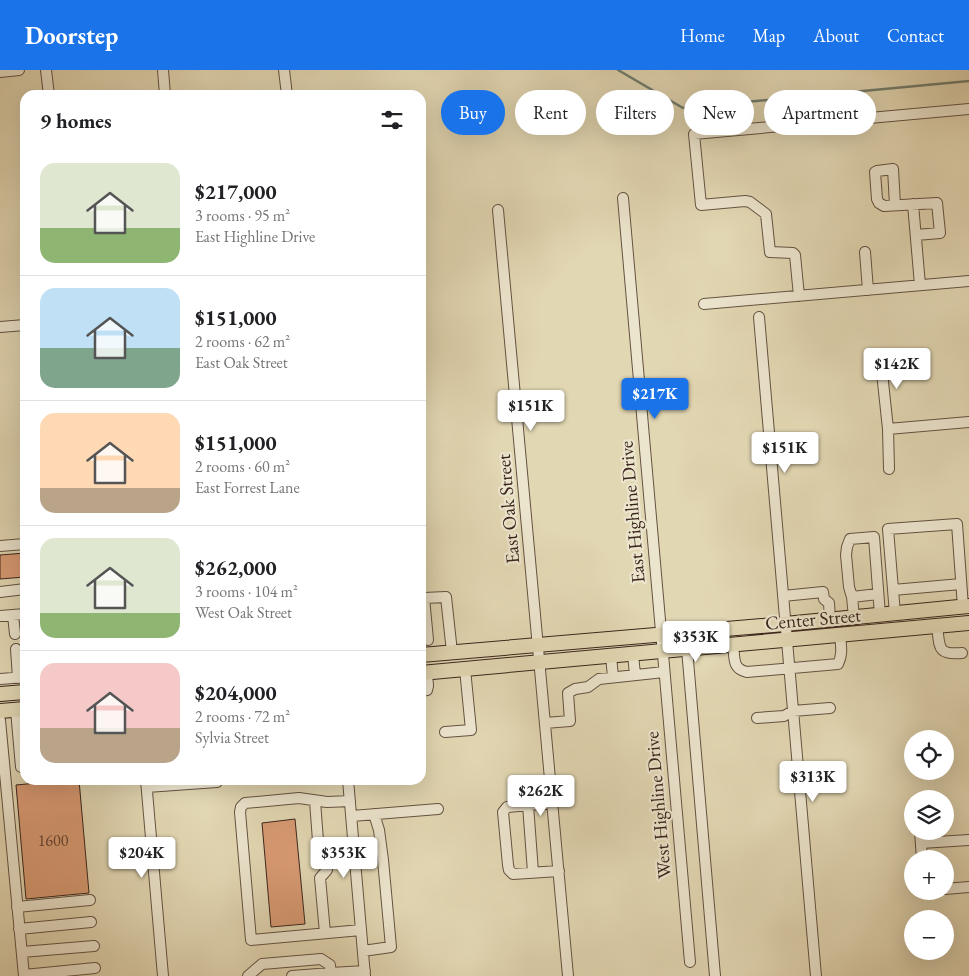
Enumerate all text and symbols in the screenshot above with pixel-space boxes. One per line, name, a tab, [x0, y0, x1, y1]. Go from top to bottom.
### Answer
text: Doorstep	[25, 20, 118, 51]
text: Home	[680, 24, 725, 47]
text: Map	[753, 24, 785, 47]
text: About	[813, 24, 859, 47]
text: Contact	[887, 24, 944, 47]
chip: Buy	[441, 90, 505, 135]
chip: Rent	[515, 90, 586, 135]
chip: Filters	[596, 90, 674, 135]
chip: New	[684, 90, 754, 135]
chip: Apartment	[764, 90, 876, 135]
icon: filters	[378, 106, 406, 134]
text: 9 homes	[40, 107, 112, 134]
text: $217,000	[195, 178, 277, 205]
icon: home	[80, 183, 140, 243]
text: 3 rooms · 95 m²	[195, 205, 290, 226]
text: East Highline Drive	[195, 226, 315, 247]
text: $151,000	[195, 304, 277, 331]
icon: home	[80, 308, 140, 368]
text: 2 rooms · 62 m²	[195, 331, 290, 352]
pin: $142K	[862, 348, 932, 390]
text: East Oak Street	[195, 352, 288, 373]
text: $142K	[875, 353, 919, 374]
pin: $217K	[620, 378, 690, 420]
text: $217K	[633, 383, 677, 404]
pin: $151K	[496, 390, 566, 432]
text: $151K	[509, 395, 553, 416]
text: $151,000	[195, 429, 277, 456]
pin: $151K	[750, 432, 820, 474]
icon: home	[80, 433, 140, 493]
text: $151K	[763, 437, 807, 458]
street label: East Highline Drive	[613, 440, 651, 584]
street label: East Oak Street	[491, 453, 525, 565]
text: 2 rooms · 60 m²	[195, 456, 290, 477]
text: East Forrest Lane	[195, 477, 300, 498]
text: $262,000	[195, 554, 277, 581]
icon: home	[80, 558, 140, 618]
text: 3 rooms · 104 m²	[195, 581, 298, 602]
text: West Oak Street	[195, 602, 292, 623]
street label: Center Street	[764, 602, 862, 636]
pin: $353K	[661, 620, 731, 663]
text: $353K	[674, 626, 718, 647]
text: $204,000	[195, 679, 277, 706]
icon: home	[80, 683, 140, 743]
text: 2 rooms · 72 m²	[195, 706, 290, 727]
text: Sylvia Street	[195, 727, 269, 748]
street label: West Highline Drive	[639, 730, 677, 880]
map controls	[904, 730, 954, 960]
button: locate	[904, 730, 954, 780]
pin: $313K	[778, 760, 848, 803]
text: $313K	[791, 766, 835, 787]
pin: $262K	[506, 774, 576, 817]
text: $262K	[519, 780, 563, 801]
button: layers	[904, 790, 954, 840]
house number: 1600	[38, 830, 69, 851]
pin: $204K	[107, 836, 177, 879]
pin: $353K	[309, 836, 379, 879]
text: $204K	[120, 842, 164, 863]
text: $353K	[322, 842, 366, 863]
button: +	[904, 850, 954, 900]
button: −	[904, 910, 954, 960]

